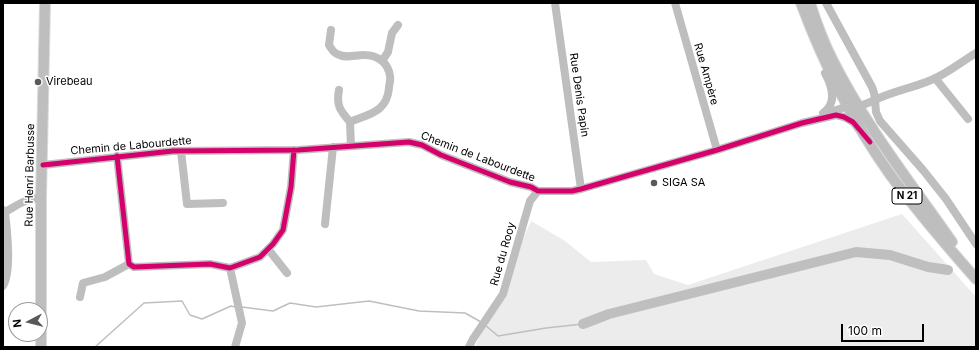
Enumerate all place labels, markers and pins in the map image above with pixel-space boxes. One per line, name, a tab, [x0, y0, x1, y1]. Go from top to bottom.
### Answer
place label: Virebeau	[46, 75, 93, 89]
marker: Virebeau	[33, 77, 43, 87]
place label: SIGA SA	[662, 176, 705, 190]
marker: SIGA SA	[649, 178, 659, 188]

